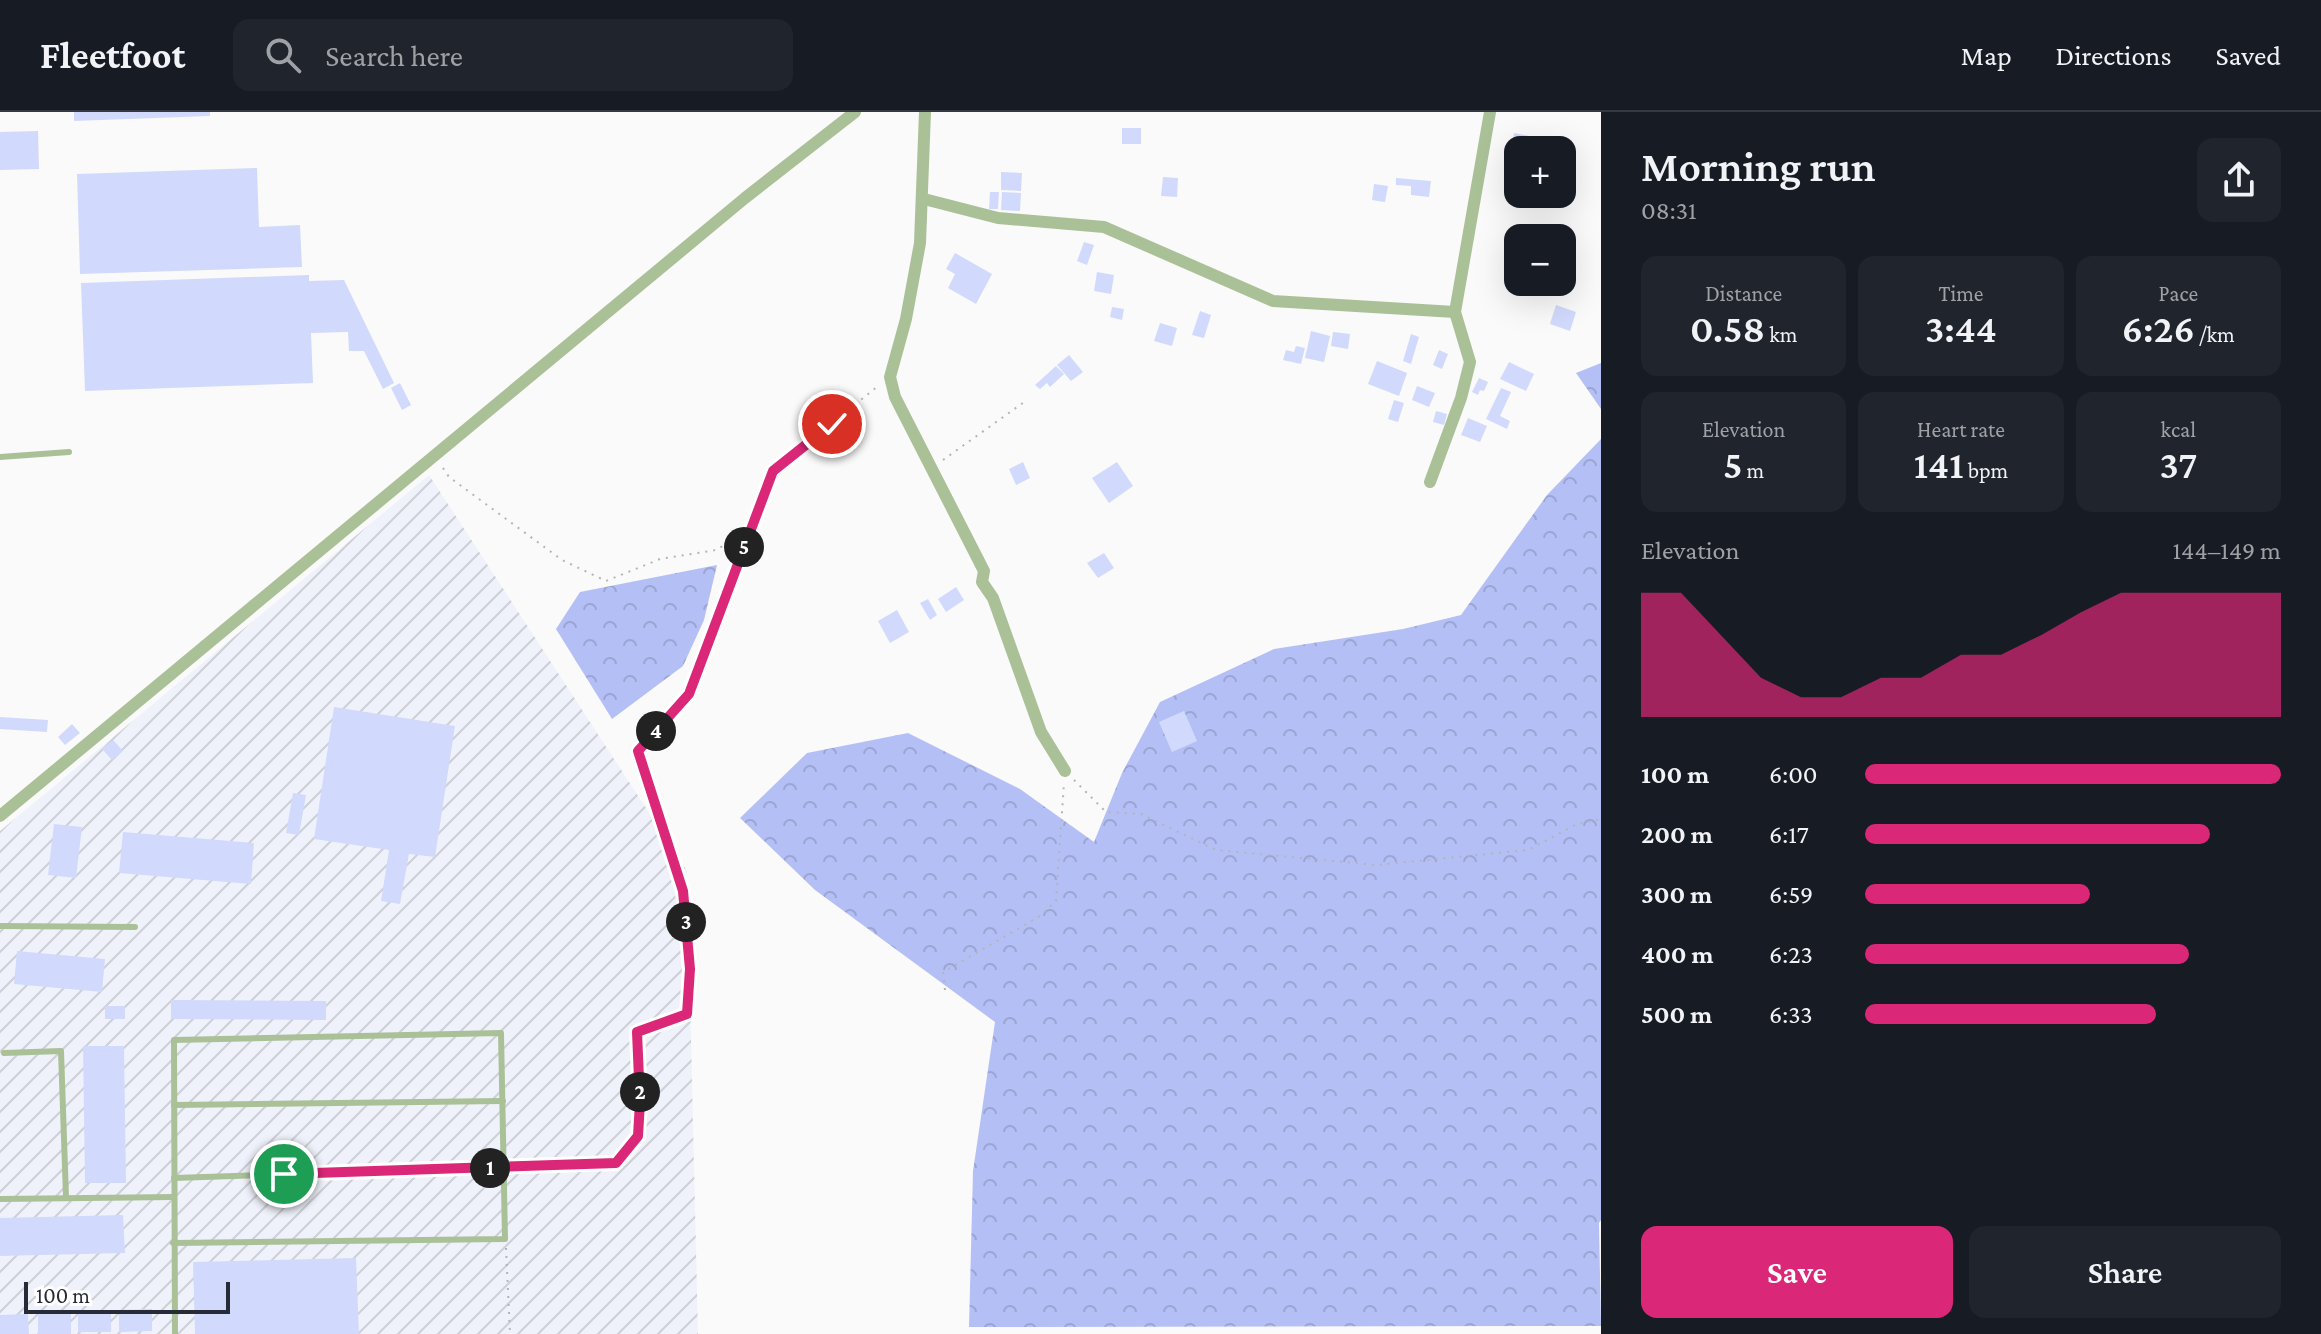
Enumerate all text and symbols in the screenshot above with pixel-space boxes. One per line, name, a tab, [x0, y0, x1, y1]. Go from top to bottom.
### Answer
search box	[233, 19, 793, 91]
icon: search	[261, 33, 305, 77]
text: Fleetfoot	[40, 34, 185, 76]
text: Search here	[325, 39, 463, 72]
text: Map	[1961, 40, 2012, 71]
text: Directions	[2056, 40, 2171, 71]
text: Saved	[2215, 40, 2281, 71]
map controls	[1504, 136, 1576, 296]
button: +	[1504, 136, 1576, 208]
button: share	[2197, 138, 2281, 222]
text: Morning run	[1641, 142, 1876, 190]
text: 08:31	[1641, 196, 1697, 225]
button: −	[1504, 224, 1576, 296]
text: Distance	[1705, 281, 1782, 306]
text: Time	[1938, 281, 1984, 306]
text: Pace	[2159, 281, 2198, 306]
text: 0.58	[1690, 306, 1765, 351]
text: 3:44	[1925, 306, 1997, 351]
text: 6:26	[2122, 306, 2195, 351]
text: km	[1765, 322, 1797, 347]
text: /km	[2195, 322, 2235, 347]
pin	[798, 390, 866, 458]
icon: check	[810, 402, 854, 446]
text: Elevation	[1702, 417, 1785, 442]
text: Heart rate	[1917, 417, 2005, 442]
text: kcal	[2161, 417, 2196, 442]
text: 5	[1723, 442, 1742, 487]
text: 141	[1914, 442, 1964, 487]
text: 37	[2159, 442, 2197, 487]
text: m	[1742, 458, 1764, 483]
text: bpm	[1964, 458, 2008, 483]
pin: 5	[724, 527, 764, 567]
text: 5	[739, 534, 749, 559]
text: Elevation	[1641, 536, 1739, 565]
text: 144–149 m	[2172, 536, 2281, 565]
pin: 4	[636, 711, 676, 751]
text: 4	[650, 718, 662, 743]
text: 100 m	[1641, 760, 1709, 789]
text: 6:00	[1769, 760, 1818, 789]
text: 200 m	[1641, 820, 1713, 849]
text: 6:17	[1769, 820, 1809, 849]
text: 300 m	[1641, 880, 1712, 909]
text: 6:59	[1769, 880, 1813, 909]
pin: 3	[666, 902, 706, 942]
text: 3	[681, 909, 691, 934]
text: 400 m	[1641, 940, 1714, 969]
text: 6:23	[1769, 940, 1813, 969]
text: 500 m	[1641, 1000, 1712, 1029]
text: 6:33	[1769, 1000, 1813, 1029]
pin: 2	[620, 1072, 660, 1112]
text: 2	[634, 1079, 646, 1104]
pin	[250, 1140, 318, 1208]
pin: 1	[470, 1148, 510, 1188]
icon: arrive	[262, 1152, 306, 1196]
text: 1	[486, 1155, 494, 1180]
button: Save	[1641, 1226, 1953, 1318]
button: Share	[1969, 1226, 2281, 1318]
scale bar	[24, 1278, 230, 1314]
text: 100 m	[36, 1283, 90, 1308]

